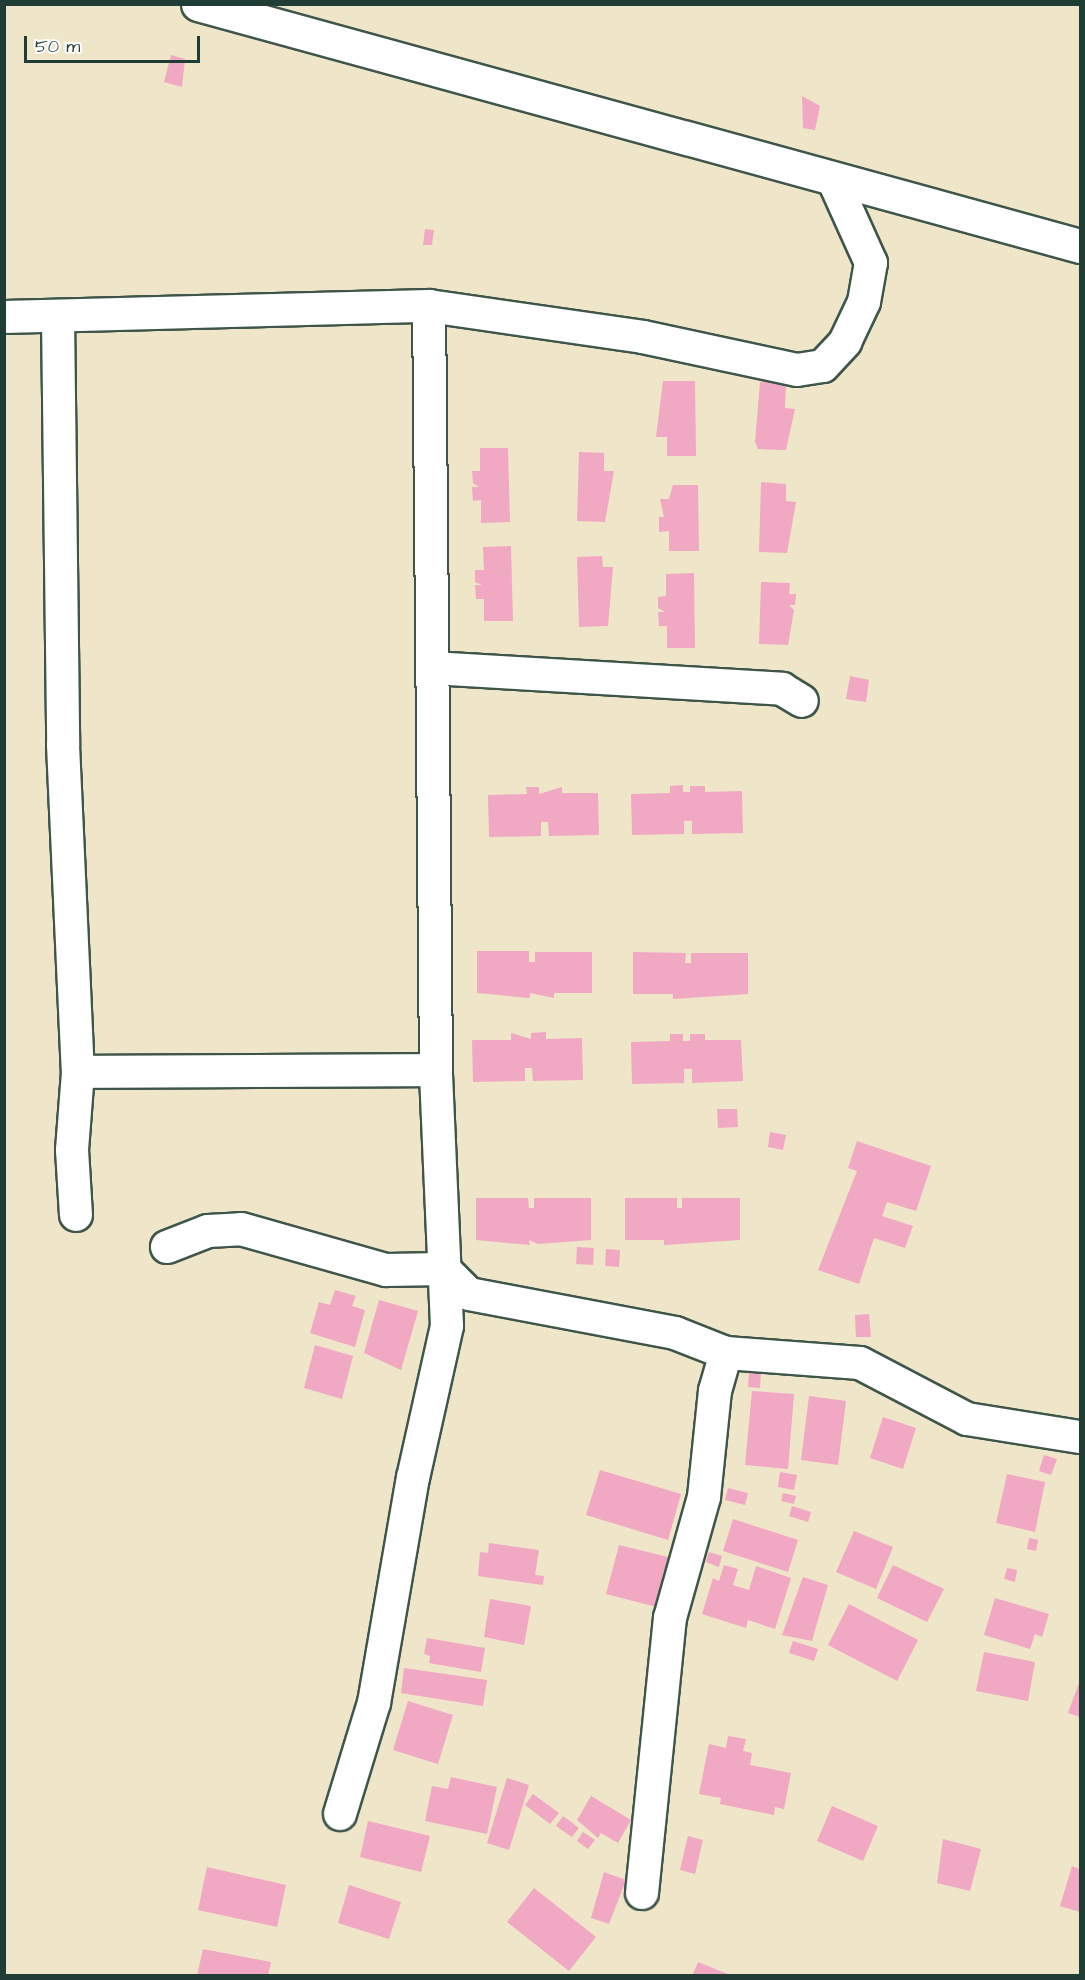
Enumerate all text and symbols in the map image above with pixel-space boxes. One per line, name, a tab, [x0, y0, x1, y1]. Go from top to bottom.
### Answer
scale bar	[27, 24, 202, 62]
text: 50 m	[35, 34, 80, 59]

